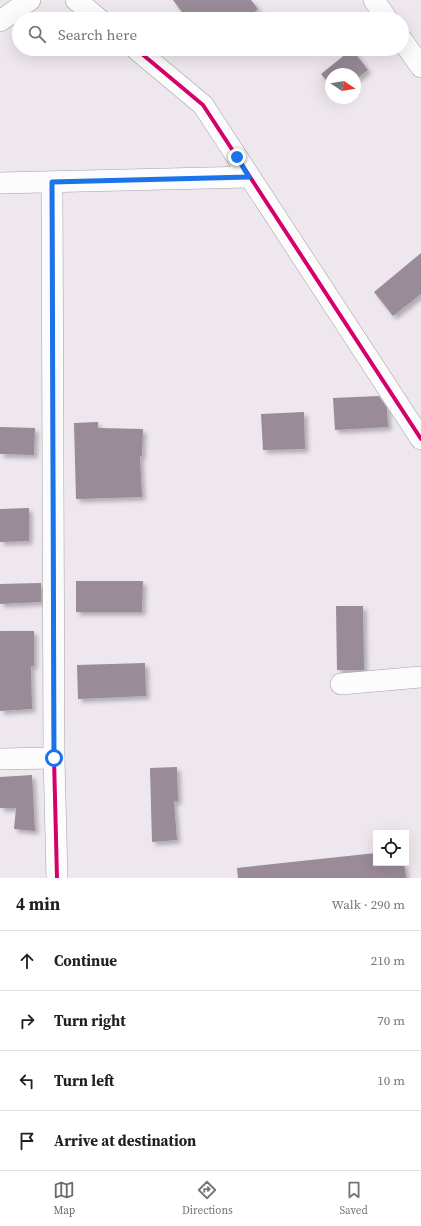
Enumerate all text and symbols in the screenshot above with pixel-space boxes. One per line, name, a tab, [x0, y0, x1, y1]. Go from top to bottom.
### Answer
search box	[12, 12, 409, 56]
icon: search	[26, 23, 48, 45]
text: Search here	[58, 24, 137, 45]
north arrow	[325, 68, 361, 104]
route end	[228, 148, 246, 166]
route start	[45, 749, 63, 767]
map controls	[373, 830, 409, 866]
button: locate	[373, 830, 409, 866]
text: 4 min	[16, 892, 60, 916]
text: Walk · 290 m	[332, 896, 405, 913]
icon: ahead	[16, 950, 38, 972]
text: Continue	[54, 950, 117, 971]
text: 210 m	[371, 952, 405, 969]
icon: right	[16, 1010, 38, 1032]
text: Turn right	[54, 1010, 126, 1031]
text: 70 m	[377, 1012, 405, 1029]
icon: left	[16, 1070, 38, 1092]
text: Turn left	[54, 1070, 114, 1091]
text: 10 m	[377, 1072, 405, 1089]
icon: arrive	[16, 1130, 38, 1152]
text: Arrive at destination	[54, 1130, 196, 1151]
tab: Map	[53, 1179, 75, 1218]
tab: Directions	[182, 1179, 233, 1218]
tab: Saved	[339, 1179, 368, 1218]

